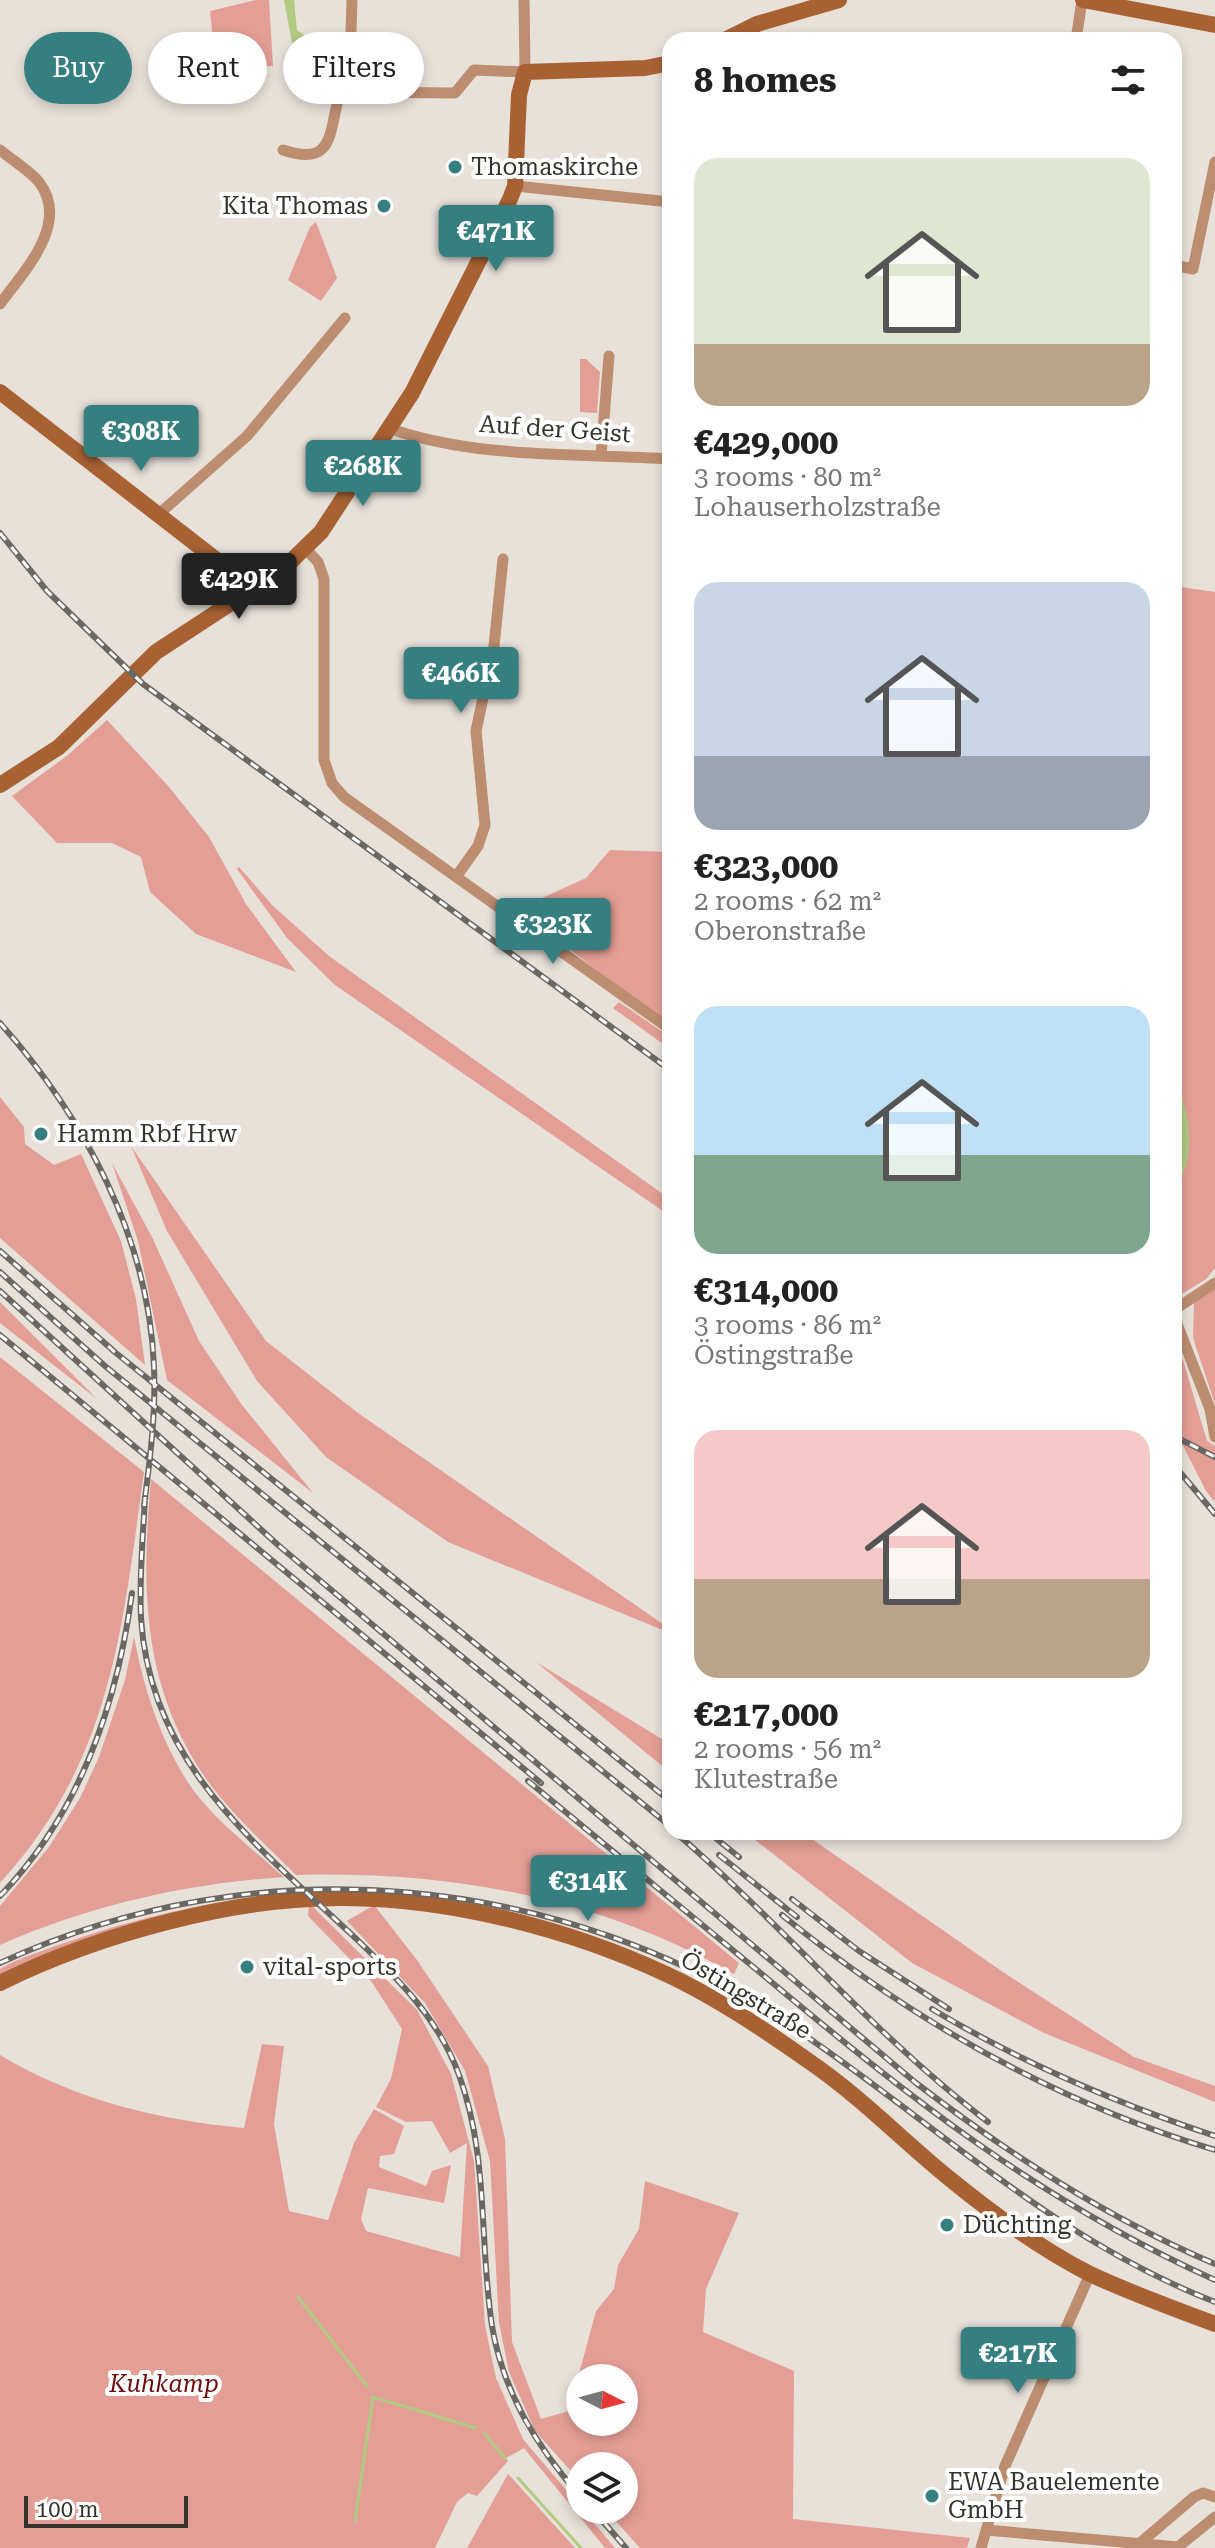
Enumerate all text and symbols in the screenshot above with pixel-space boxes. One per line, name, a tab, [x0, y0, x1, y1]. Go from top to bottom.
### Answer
chip: Buy	[24, 32, 132, 104]
chip: Rent	[148, 32, 267, 104]
chip: Filters	[283, 32, 424, 104]
icon: filters	[1106, 58, 1150, 102]
text: 8 homes	[694, 60, 837, 100]
place label: Thomaskirche	[471, 153, 638, 181]
marker: Thomaskirche	[446, 158, 464, 176]
place label: Kita Thomas	[222, 192, 368, 220]
marker: Kita Thomas	[375, 197, 393, 215]
pin: €471K	[440, 205, 552, 273]
icon: home	[850, 210, 994, 354]
text: €471K	[457, 216, 535, 246]
pin: €308K	[85, 405, 197, 473]
street label: Auf der Geist	[478, 410, 632, 448]
text: €308K	[102, 416, 180, 446]
text: €429,000	[694, 422, 838, 462]
pin: €268K	[307, 440, 419, 508]
text: €268K	[324, 451, 402, 481]
text: 3 rooms · 80 m²	[694, 462, 881, 492]
text: Lohauserholzstraße	[694, 492, 941, 522]
pin: €429K	[183, 553, 295, 621]
text: €429K	[200, 564, 278, 594]
icon: home	[850, 634, 994, 778]
pin: €466K	[405, 647, 517, 715]
text: €466K	[422, 658, 500, 688]
text: €323,000	[694, 846, 838, 886]
text: 2 rooms · 62 m²	[694, 886, 881, 916]
pin: €323K	[497, 898, 609, 966]
text: €323K	[514, 909, 592, 939]
text: Oberonstraße	[694, 916, 866, 946]
icon: home	[850, 1058, 994, 1202]
place label: Hamm Rbf Hrw	[57, 1120, 237, 1148]
marker: Hamm Rbf Hrw	[32, 1125, 50, 1143]
text: €314,000	[694, 1270, 838, 1310]
text: 3 rooms · 86 m²	[694, 1310, 881, 1340]
text: Östingstraße	[694, 1340, 853, 1370]
icon: home	[850, 1482, 994, 1626]
text: €217,000	[694, 1694, 838, 1734]
text: 2 rooms · 56 m²	[694, 1734, 881, 1764]
text: Klutestraße	[694, 1764, 838, 1794]
pin: €314K	[532, 1855, 644, 1923]
text: €314K	[549, 1866, 627, 1896]
street label: Östingstraße	[676, 1944, 817, 2045]
place label: vital-sports	[263, 1953, 397, 1981]
marker: vital-sports	[238, 1958, 256, 1976]
place label: Düchting	[963, 2211, 1072, 2239]
marker: Düchting	[938, 2216, 956, 2234]
pin: €217K	[962, 2327, 1074, 2395]
text: €217K	[979, 2338, 1057, 2368]
north arrow	[566, 2364, 638, 2436]
map controls	[566, 2364, 638, 2524]
park label: Kuhkamp	[108, 2370, 219, 2398]
button: layers	[566, 2452, 638, 2524]
place label: EWA Bauelemente GmbH	[948, 2468, 1159, 2524]
marker: EWA Bauelemente GmbH	[923, 2487, 941, 2505]
scale bar	[24, 2492, 188, 2528]
text: 100 m	[36, 2497, 99, 2522]

